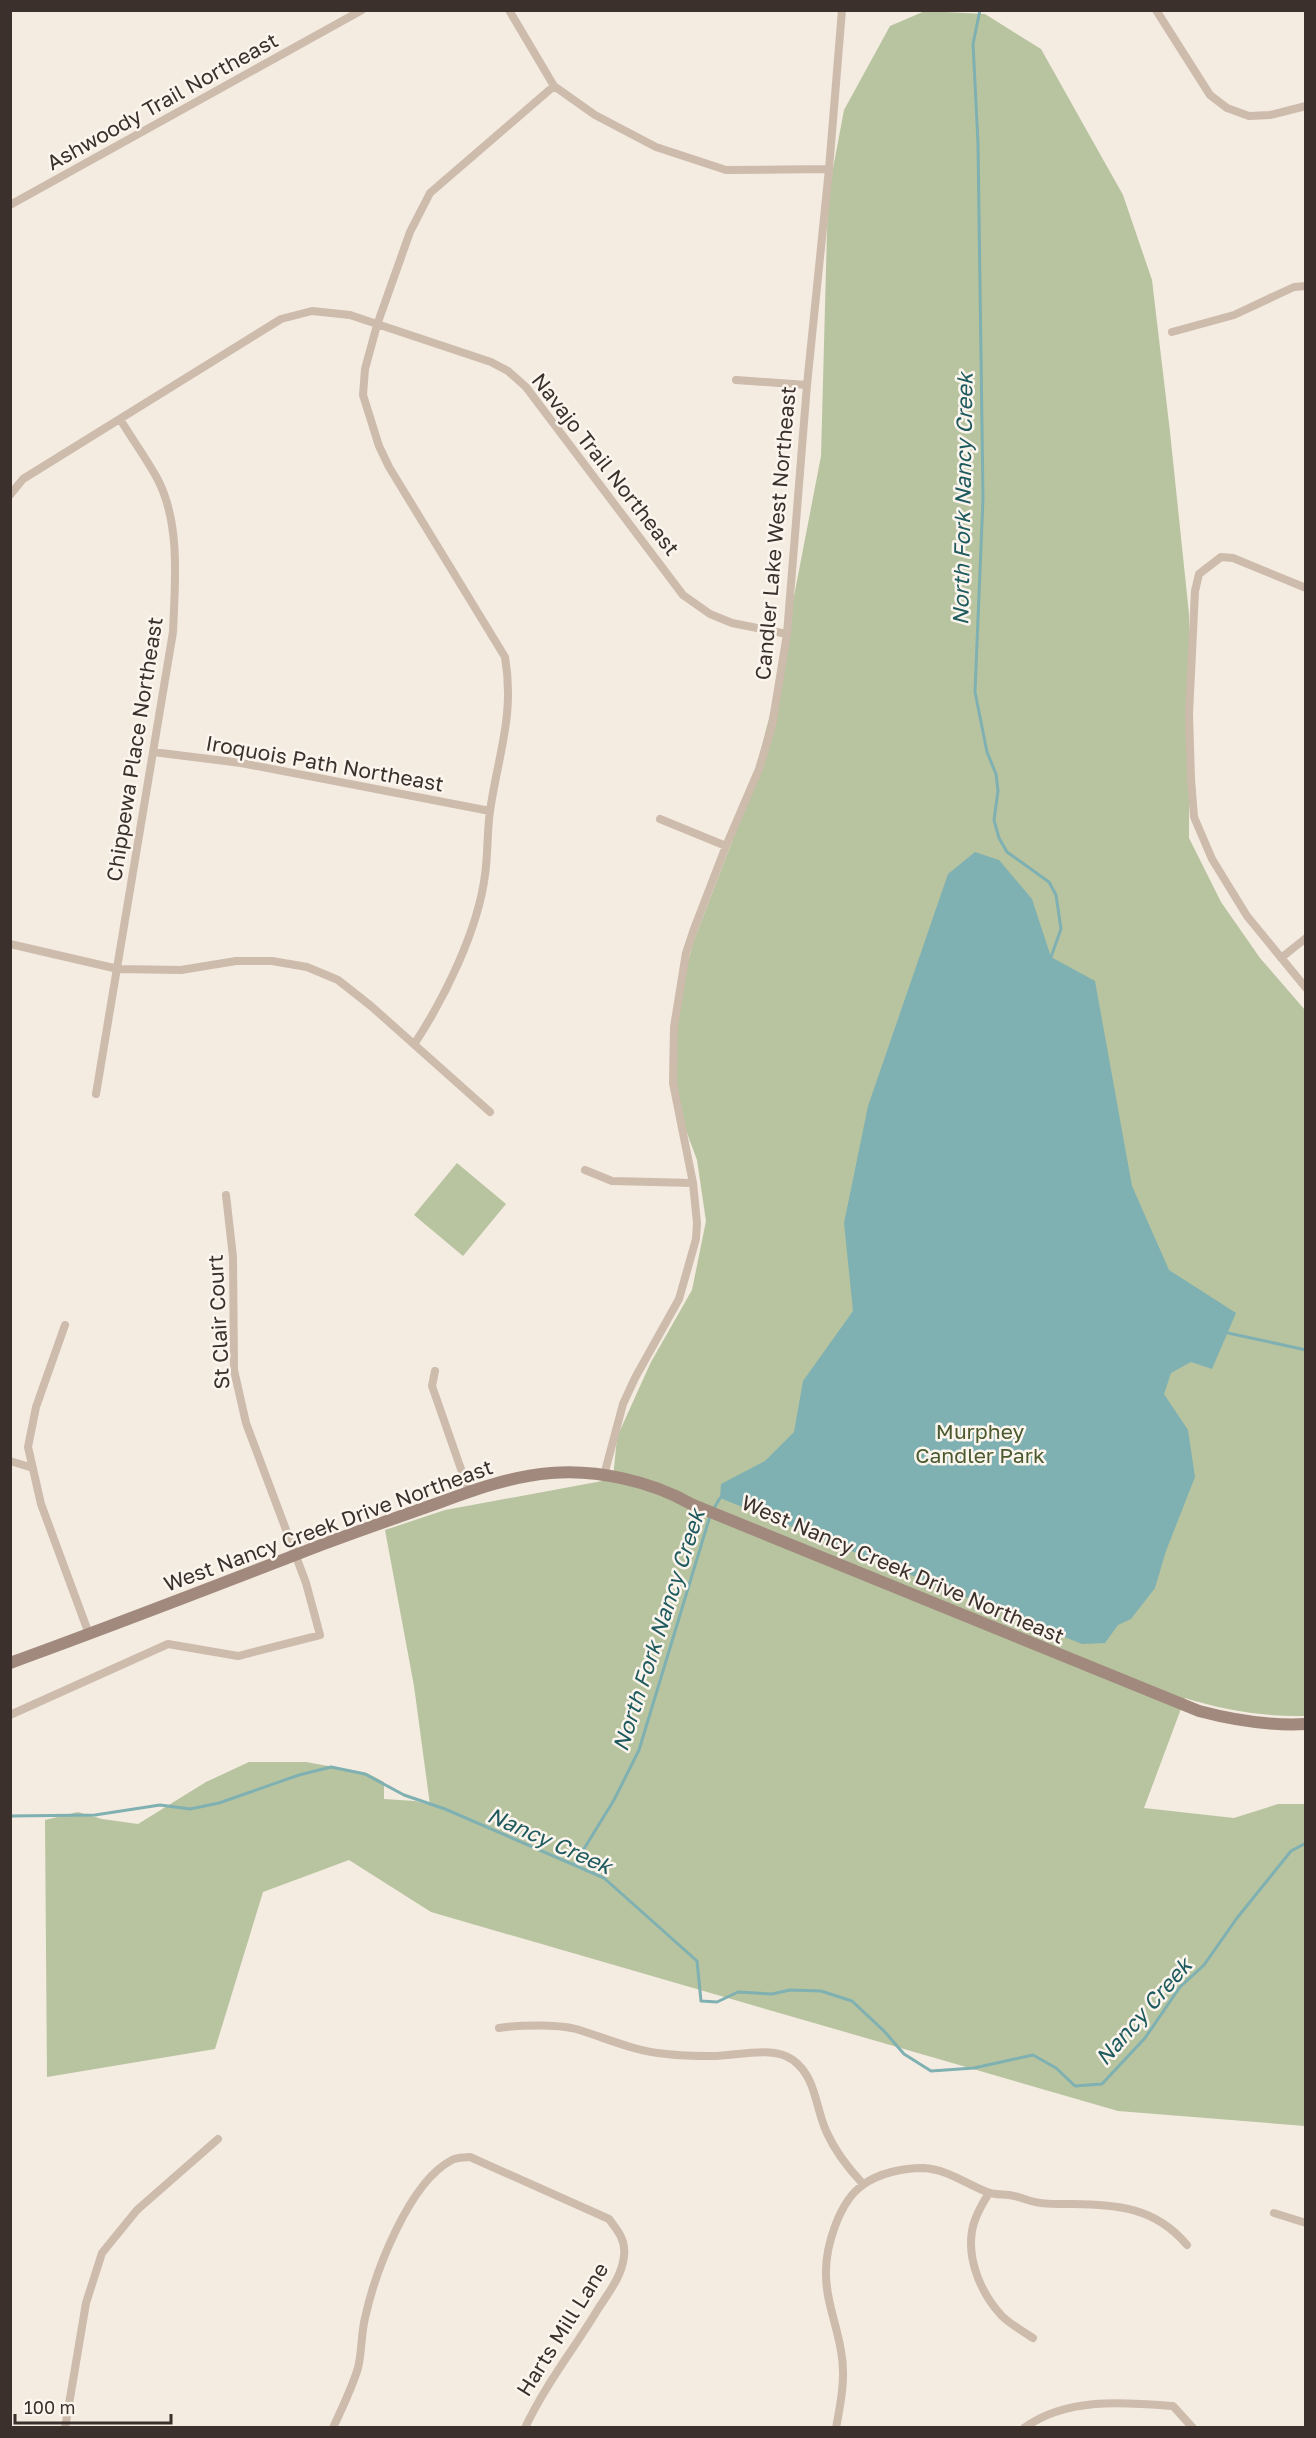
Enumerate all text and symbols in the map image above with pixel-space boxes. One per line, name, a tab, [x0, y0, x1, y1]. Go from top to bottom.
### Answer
street label: Ashwoody Trail Northeast	[42, 27, 282, 175]
street label: Navajo Trail Northeast	[527, 368, 685, 560]
water label: North Fork Nancy Creek	[946, 370, 978, 626]
street label: Candler Lake West Northeast	[749, 385, 801, 681]
street label: Chippewa Place Northeast	[100, 615, 168, 883]
street label: Iroquois Path Northeast	[204, 729, 446, 797]
street label: St Clair Court	[201, 1254, 235, 1390]
park label: Murphey Candler Park	[915, 1418, 1045, 1468]
street label: West Nancy Creek Drive Northeast	[160, 1453, 496, 1597]
street label: West Nancy Creek Drive Northeast	[738, 1489, 1068, 1649]
water label: North Fork Nancy Creek	[606, 1503, 711, 1754]
water label: Nancy Creek	[484, 1801, 619, 1880]
water label: Nancy Creek	[1089, 1950, 1199, 2070]
street label: Harts Mill Lane	[511, 2257, 613, 2401]
scale bar	[15, 2387, 171, 2425]
text: 100 m	[24, 2396, 75, 2418]

